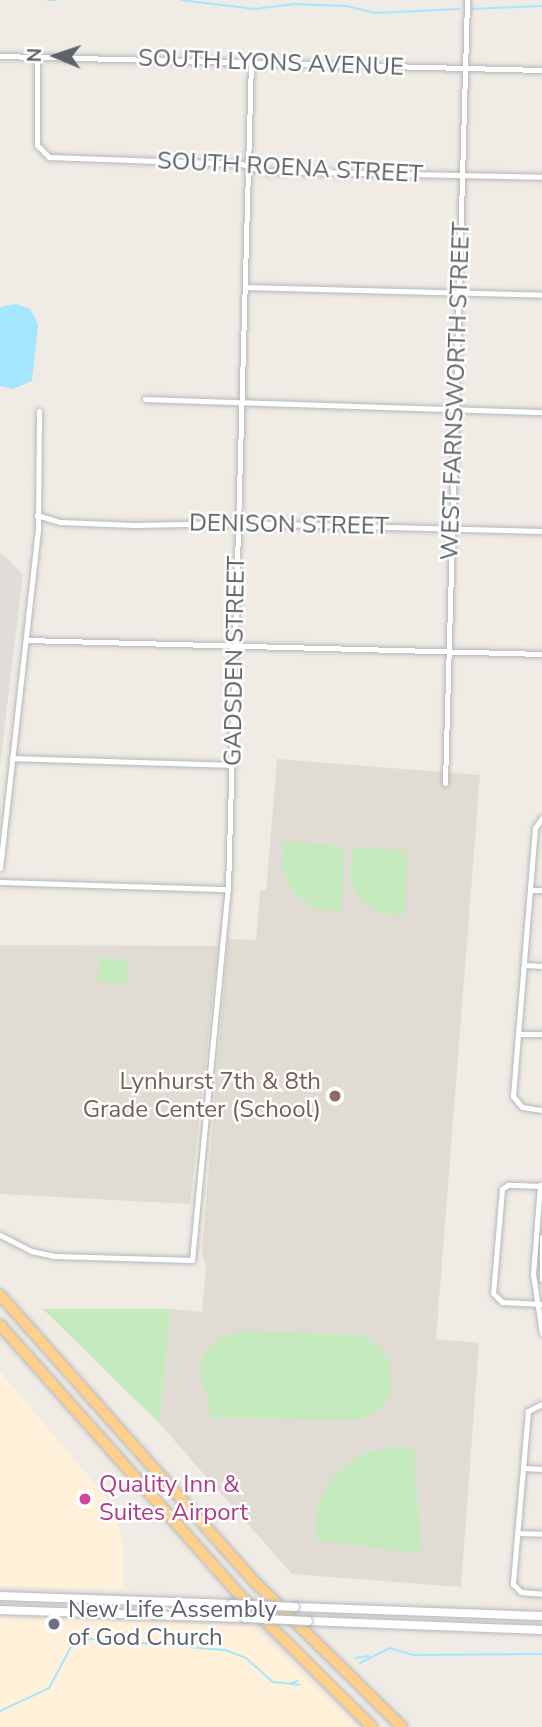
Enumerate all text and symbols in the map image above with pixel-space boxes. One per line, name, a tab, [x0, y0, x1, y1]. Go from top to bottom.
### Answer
north arrow	[21, 21, 91, 91]
street label: SOUTH LYONS AVENUE	[138, 44, 404, 82]
text: N	[22, 48, 48, 63]
street label: SOUTH ROENA STREET	[156, 147, 424, 189]
street label: WEST FARNSWORTH STREET	[436, 221, 476, 561]
street label: DENISON STREET	[189, 509, 389, 541]
street label: GADSDEN STREET	[219, 556, 251, 766]
place label: Lynhurst 7th & 8th Grade Center (School)	[83, 1068, 321, 1124]
marker: Lynhurst 7th & 8th Grade Center (School)	[327, 1088, 343, 1104]
place label: Quality Inn & Suites Airport	[99, 1471, 248, 1527]
marker: Quality Inn & Suites Airport	[77, 1491, 93, 1507]
place label: New Life Assembly of God Church	[68, 1596, 277, 1652]
marker: New Life Assembly of God Church	[46, 1616, 62, 1632]

